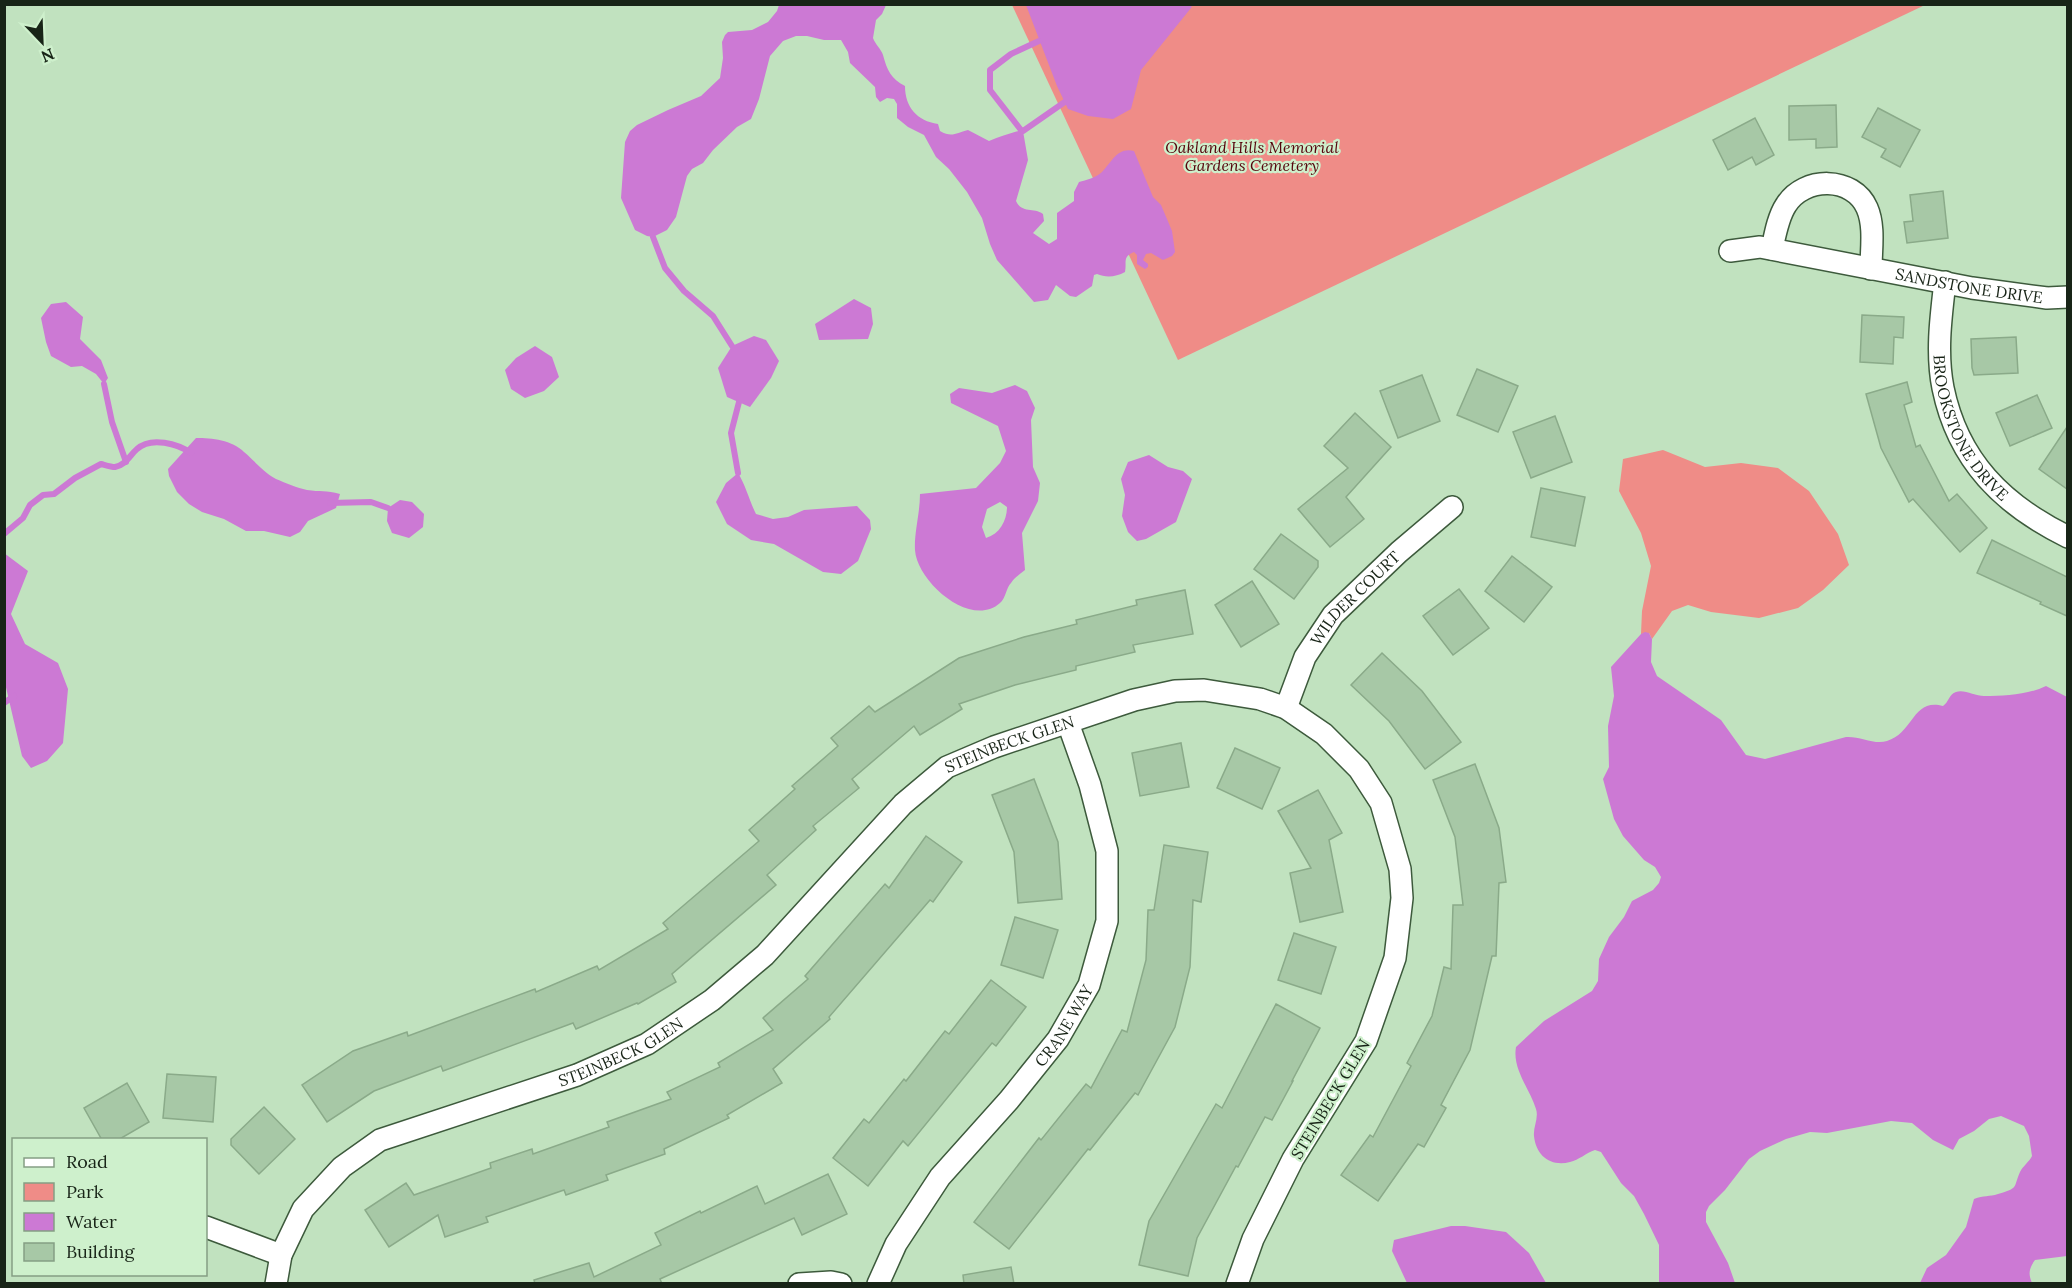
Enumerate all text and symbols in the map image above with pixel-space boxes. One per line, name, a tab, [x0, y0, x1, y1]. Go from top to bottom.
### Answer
north arrow	[12, 12, 72, 72]
text: N	[38, 44, 57, 67]
park label: Oakland Hills Memorial Gardens Cemetery	[1165, 137, 1339, 175]
street label: SANDSTONE DRIVE	[1894, 263, 2044, 307]
street label: BROOKSTONE DRIVE	[1930, 354, 2013, 505]
street label: WILDER COURT	[1306, 547, 1404, 649]
street label: STEINBECK GLEN	[942, 711, 1077, 777]
street label: CRANE WAY	[1030, 980, 1097, 1070]
street label: STEINBECK GLEN	[556, 1013, 686, 1090]
street label: STEINBECK GLEN	[1286, 1035, 1374, 1163]
legend	[12, 1138, 207, 1276]
text: Road	[66, 1150, 108, 1173]
text: Park	[66, 1180, 104, 1203]
text: Water	[66, 1210, 117, 1233]
text: Building	[66, 1240, 136, 1263]

